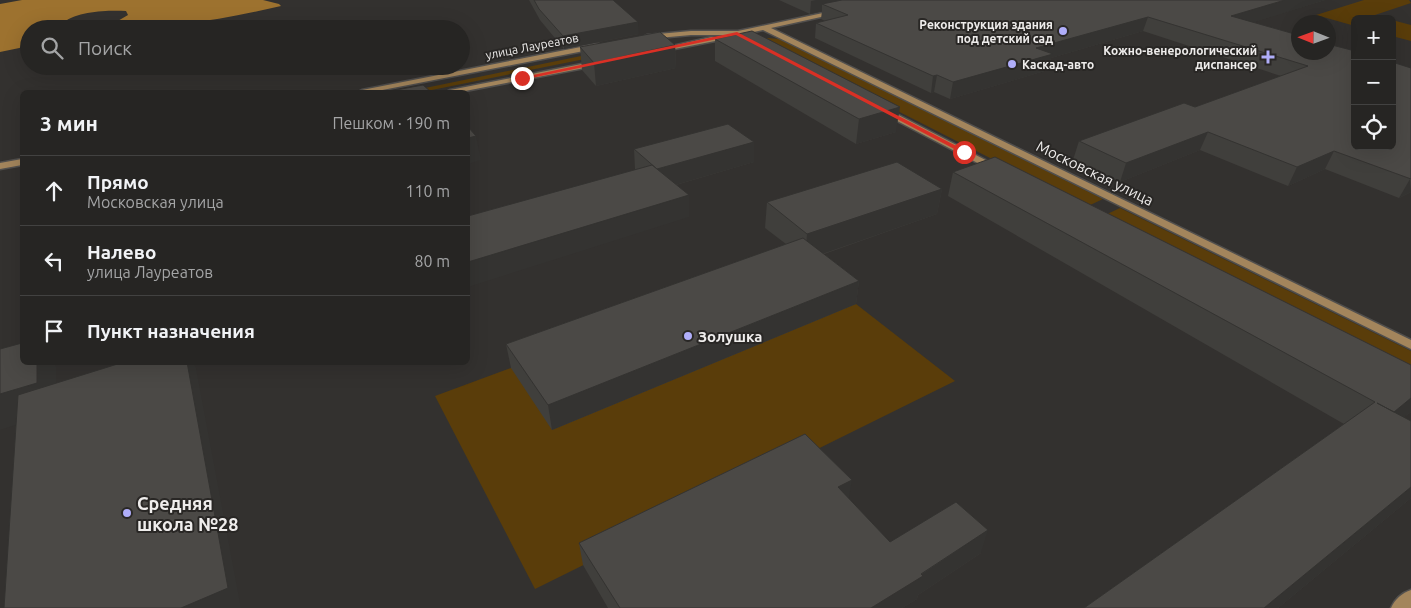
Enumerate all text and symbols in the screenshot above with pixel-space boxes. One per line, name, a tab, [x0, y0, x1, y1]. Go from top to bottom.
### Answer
north arrow	[1291, 15, 1336, 60]
map controls	[1351, 15, 1396, 150]
button: +	[1351, 15, 1396, 60]
place label: Реконструкция здания под детский сад	[919, 18, 1053, 45]
search box	[20, 20, 470, 75]
marker: Реконструкция здания под детский сад	[1057, 25, 1069, 37]
street label: улица Лауреатов	[484, 31, 580, 61]
icon: search	[38, 34, 66, 62]
text: Поиск	[78, 37, 132, 59]
place label: Кожно-венерологический диспансер	[1103, 44, 1257, 71]
marker: Кожно-венерологический диспансер	[1261, 50, 1275, 64]
marker: Каскад-авто	[1006, 58, 1018, 70]
place label: Каскад-авто	[1022, 58, 1094, 71]
button: −	[1351, 60, 1396, 105]
route end	[511, 67, 534, 90]
button: locate	[1351, 105, 1396, 150]
text: 3 мин	[40, 111, 98, 135]
text: Пешком · 190 m	[332, 114, 450, 132]
street label: Московская улица	[1034, 137, 1156, 209]
route start	[953, 141, 976, 164]
text: Прямо	[87, 171, 149, 193]
icon: ahead	[40, 177, 68, 205]
text: 110 m	[405, 182, 450, 200]
text: Московская улица	[87, 193, 224, 211]
text: Налево	[87, 241, 156, 263]
icon: left	[40, 247, 68, 275]
text: 80 m	[414, 252, 450, 270]
text: улица Лауреатов	[87, 263, 213, 281]
icon: arrive	[40, 317, 68, 345]
text: Пункт назначения	[87, 320, 255, 342]
place label: Золушка	[698, 328, 763, 345]
marker: Золушка	[682, 330, 694, 342]
place label: Средняя школа №28	[137, 493, 238, 534]
marker: Средняя школа №28	[121, 507, 133, 519]

